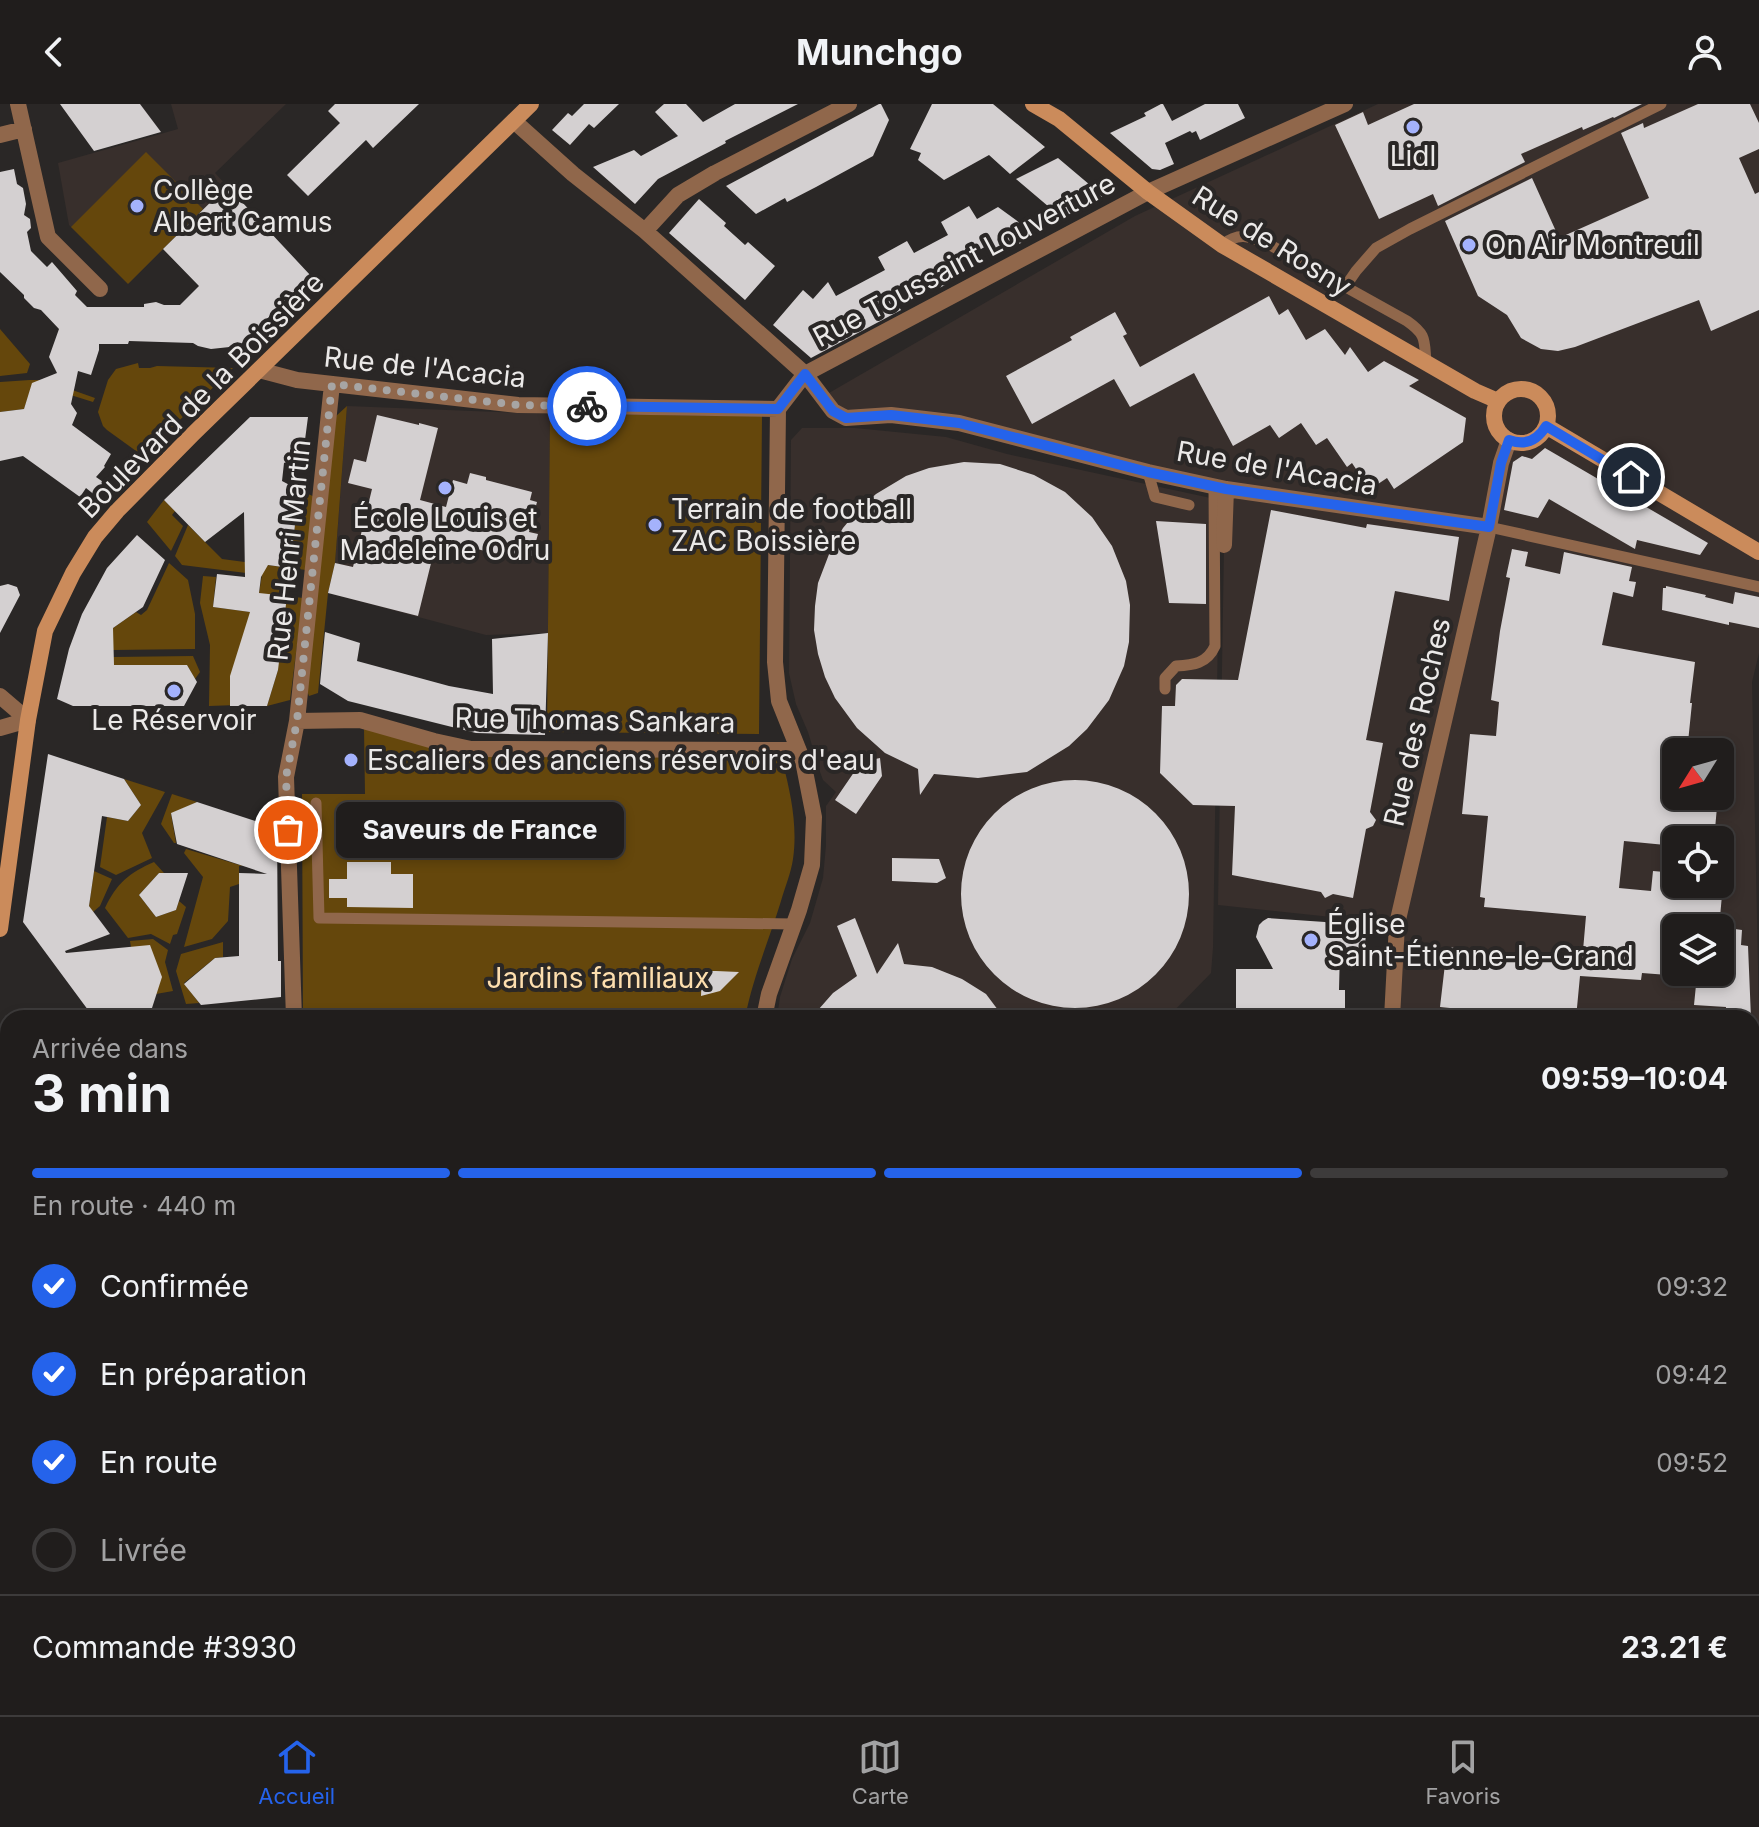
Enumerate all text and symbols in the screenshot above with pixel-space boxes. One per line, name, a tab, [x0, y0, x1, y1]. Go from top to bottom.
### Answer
icon: back	[32, 30, 76, 74]
text: Munchgo	[796, 30, 963, 74]
icon: person	[1683, 30, 1727, 74]
marker: Lidl	[1404, 118, 1422, 136]
place label: Lidl	[1390, 139, 1436, 173]
street label: Rue Toussaint Louverture	[807, 166, 1121, 354]
place label: Collège Albert Camus	[153, 173, 333, 239]
street label: Rue de Rosny	[1186, 179, 1358, 303]
marker: Collège Albert Camus	[128, 197, 146, 215]
place label: On Air Montreuil	[1485, 228, 1700, 262]
marker: On Air Montreuil	[1460, 236, 1478, 254]
street label: Boulevard de la Boissière	[71, 265, 331, 525]
street label: Rue de l'Acacia	[322, 339, 528, 395]
courier	[547, 366, 627, 446]
icon: bike	[565, 384, 609, 428]
street label: Rue de l'Acacia	[1174, 434, 1380, 502]
street label: Rue Henri Martin	[260, 438, 318, 662]
pin	[1597, 443, 1665, 511]
icon: home	[1609, 455, 1653, 499]
marker: École Louis et Madeleine Odru	[436, 479, 454, 497]
place label: Terrain de football ZAC Boissière	[671, 492, 912, 558]
place label: École Louis et Madeleine Odru	[340, 500, 550, 567]
marker: Terrain de football ZAC Boissière	[646, 516, 664, 534]
street label: Rue des Roches	[1376, 614, 1458, 830]
marker: Le Réservoir	[165, 682, 183, 700]
street label: Rue Thomas Sankara	[454, 701, 736, 739]
place label: Le Réservoir	[91, 703, 257, 737]
north arrow	[1662, 738, 1734, 810]
map controls	[1662, 738, 1734, 986]
place label: Escaliers des anciens réservoirs d'eau	[367, 743, 875, 777]
marker: Escaliers des anciens réservoirs d'eau	[342, 751, 360, 769]
pin	[254, 796, 322, 864]
callout: Saveurs de France	[336, 802, 624, 858]
icon: bag	[266, 808, 310, 852]
text: Saveurs de France	[363, 814, 597, 845]
button: locate	[1662, 826, 1734, 898]
place label: Église Saint-Étienne-le-Grand	[1327, 906, 1634, 973]
button: layers	[1662, 914, 1734, 986]
marker: Église Saint-Étienne-le-Grand	[1302, 931, 1320, 949]
park label: Jardins familiaux	[487, 961, 710, 995]
text: Arrivée dans	[32, 1033, 188, 1064]
text: 09:59–10:04	[1541, 1060, 1728, 1096]
text: 3 min	[32, 1062, 172, 1125]
text: En route · 440 m	[32, 1190, 236, 1221]
icon: check	[32, 1264, 76, 1308]
text: Confirmée	[100, 1268, 249, 1304]
text: 09:32	[1656, 1271, 1728, 1302]
icon: check	[32, 1352, 76, 1396]
text: En préparation	[100, 1356, 307, 1392]
text: 09:42	[1655, 1359, 1728, 1390]
icon: check	[32, 1440, 76, 1484]
text: En route	[100, 1444, 218, 1480]
text: 09:52	[1656, 1447, 1728, 1478]
text: Livrée	[100, 1532, 187, 1568]
text: Commande #3930	[32, 1629, 297, 1665]
text: 23.21 €	[1621, 1629, 1728, 1665]
tab: Accueil	[258, 1735, 335, 1809]
tab: Carte	[852, 1735, 909, 1809]
tab: Favoris	[1425, 1735, 1501, 1809]

